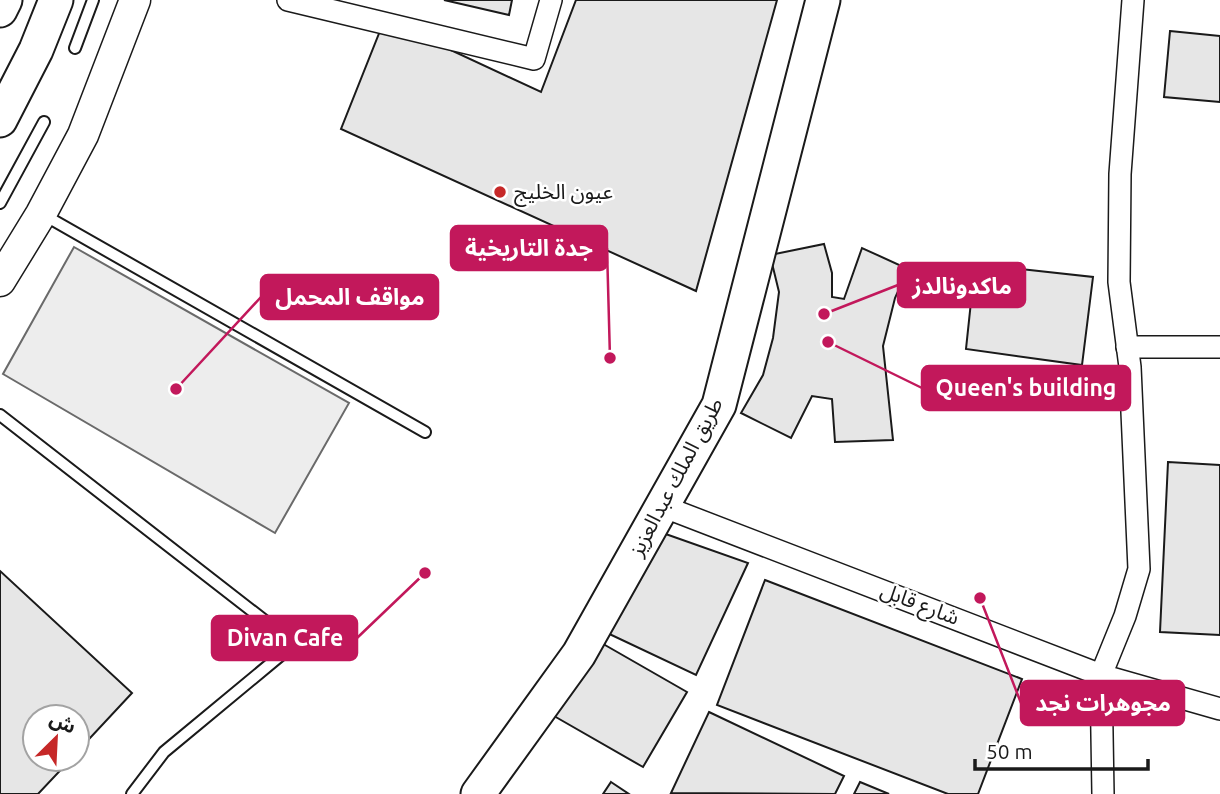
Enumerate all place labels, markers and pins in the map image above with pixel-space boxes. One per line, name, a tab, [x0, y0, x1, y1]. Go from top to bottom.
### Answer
place label: عيون الخليج	[514, 179, 613, 207]
marker: عيون الخليج	[492, 184, 508, 200]
callout: جدة التاريخية	[451, 226, 607, 270]
callout: ماكدونالدز	[898, 263, 1025, 307]
callout: مواقف المحمل	[261, 275, 438, 319]
callout: Queen's building	[922, 366, 1130, 410]
callout: Divan Cafe	[212, 616, 357, 660]
callout: مجوهرات نجد	[1021, 681, 1184, 725]

